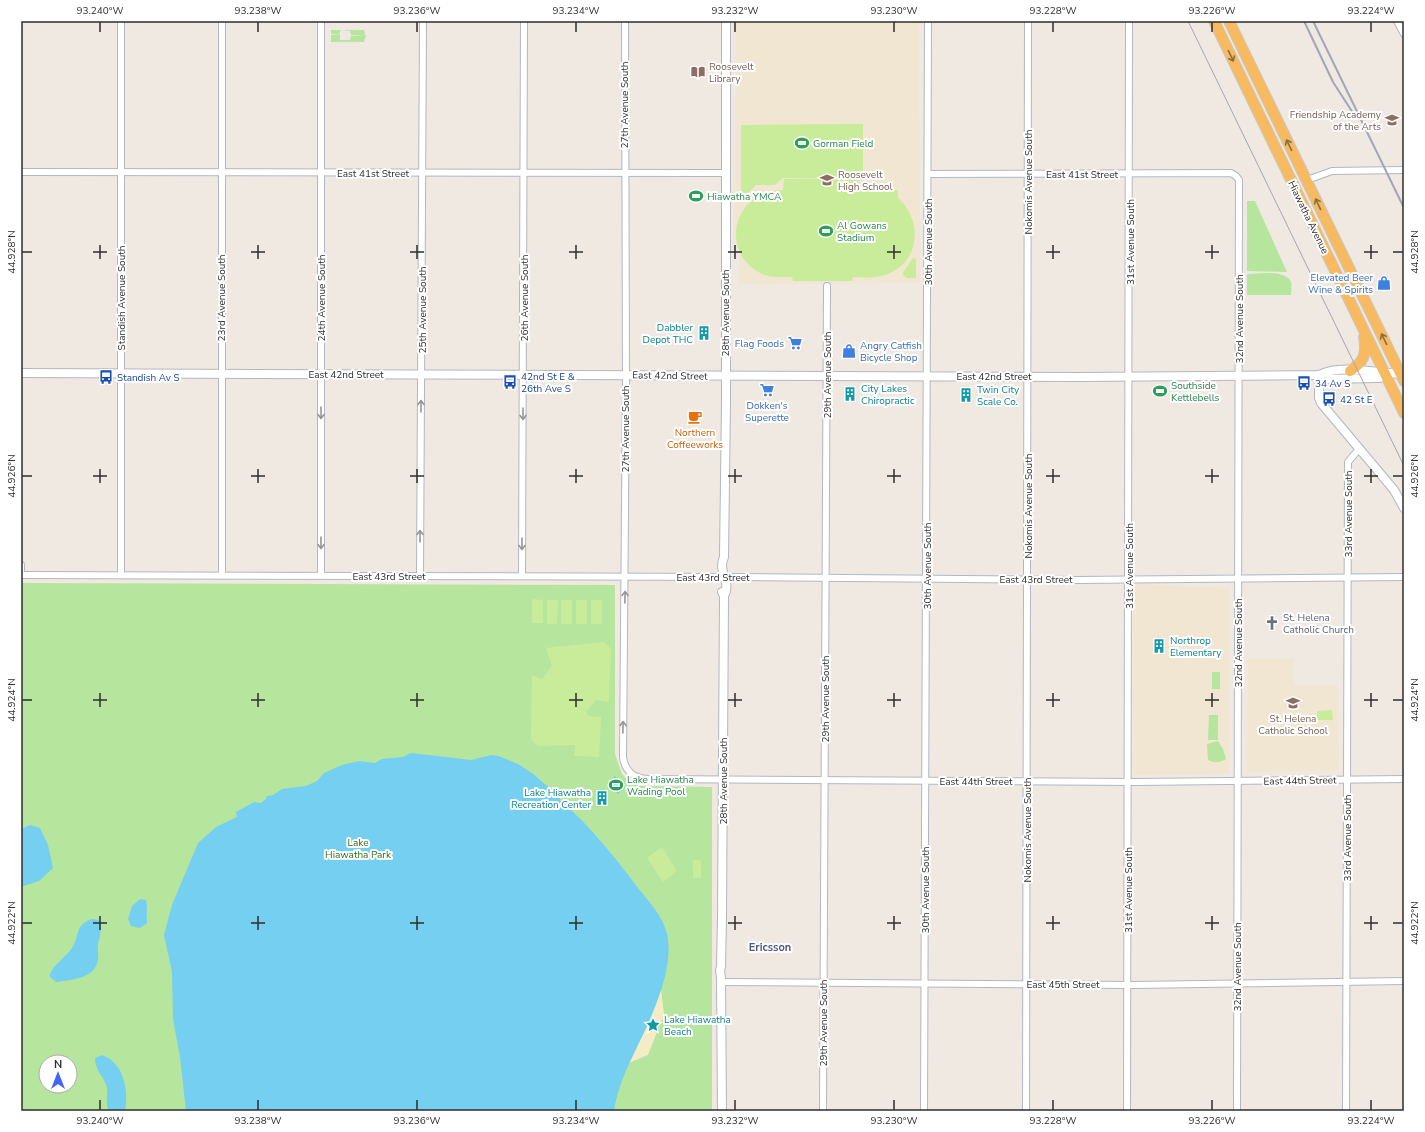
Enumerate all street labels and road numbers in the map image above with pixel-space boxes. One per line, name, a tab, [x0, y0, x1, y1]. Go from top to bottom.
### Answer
street label: 27th Avenue South	[618, 62, 632, 148]
street label: Nokomis Avenue South	[1022, 130, 1036, 234]
street label: East 41st Street	[337, 167, 409, 181]
street label: East 41st Street	[1046, 168, 1118, 182]
street label: Hiawatha Avenue	[1284, 178, 1332, 256]
street label: 30th Avenue South	[922, 199, 936, 285]
street label: 31st Avenue South	[1124, 199, 1138, 285]
street label: Standish Avenue South	[115, 246, 129, 350]
street label: 23rd Avenue South	[215, 254, 229, 342]
street label: 24th Avenue South	[315, 255, 329, 341]
street label: 26th Avenue South	[518, 255, 532, 341]
street label: 25th Avenue South	[416, 267, 430, 353]
street label: 28th Avenue South	[719, 270, 733, 356]
street label: 32nd Avenue South	[1233, 274, 1247, 364]
street label: 29th Avenue South	[821, 332, 835, 418]
street label: East 42nd Street	[308, 368, 384, 382]
street label: East 42nd Street	[632, 368, 708, 384]
street label: East 42nd Street	[956, 370, 1032, 384]
street label: 27th Avenue South	[619, 386, 633, 472]
street label: Nokomis Avenue South	[1022, 454, 1036, 558]
street label: 33rd Avenue South	[1342, 470, 1356, 558]
street label: 30th Avenue South	[921, 523, 935, 609]
street label: 31st Avenue South	[1123, 523, 1137, 609]
street label: East 43rd Street	[352, 570, 426, 584]
street label: East 43rd Street	[676, 571, 750, 585]
street label: East 43rd Street	[999, 573, 1073, 587]
street label: 32nd Avenue South	[1232, 598, 1246, 688]
street label: 29th Avenue South	[819, 656, 833, 742]
street label: 28th Avenue South	[717, 738, 731, 824]
street label: East 44th Street	[1263, 773, 1337, 789]
street label: East 44th Street	[940, 775, 1013, 789]
street label: Nokomis Avenue South	[1021, 778, 1035, 882]
street label: 33rd Avenue South	[1341, 794, 1355, 882]
street label: 30th Avenue South	[919, 847, 933, 933]
street label: 31st Avenue South	[1122, 847, 1136, 933]
street label: 32nd Avenue South	[1231, 922, 1245, 1012]
street label: East 45th Street	[1027, 978, 1100, 992]
street label: 29th Avenue South	[817, 980, 831, 1066]

